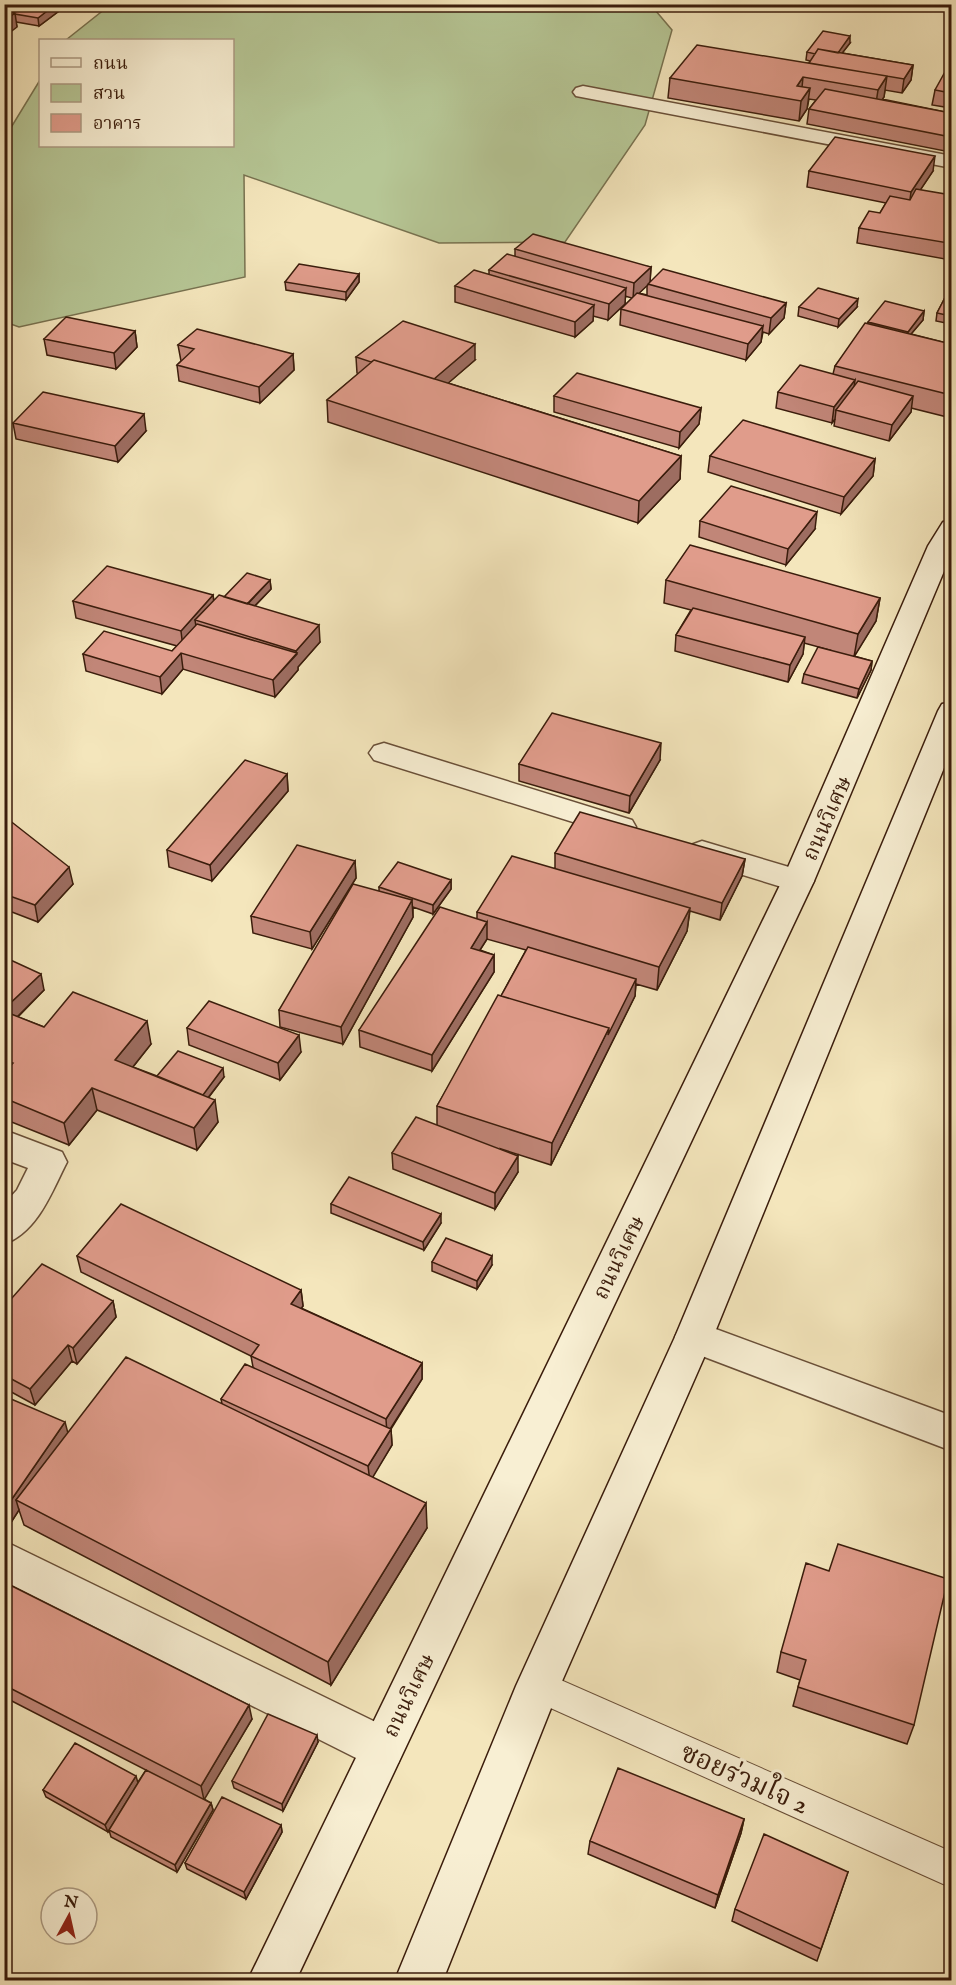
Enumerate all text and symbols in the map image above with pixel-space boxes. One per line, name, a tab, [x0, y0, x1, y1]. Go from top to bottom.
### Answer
legend	[39, 39, 234, 147]
text: ถนน	[93, 53, 128, 76]
text: สวน	[93, 83, 125, 106]
text: อาคาร	[93, 113, 142, 136]
street label: ถนนวิเศษ	[797, 772, 859, 866]
street label: ถนนวิเศษ	[587, 1211, 652, 1304]
street label: ถนนวิเศษ	[377, 1649, 442, 1742]
street label: ซอยร่วมใจ 2	[675, 1734, 815, 1823]
north arrow	[39, 1886, 99, 1946]
text: N	[62, 1892, 79, 1914]

